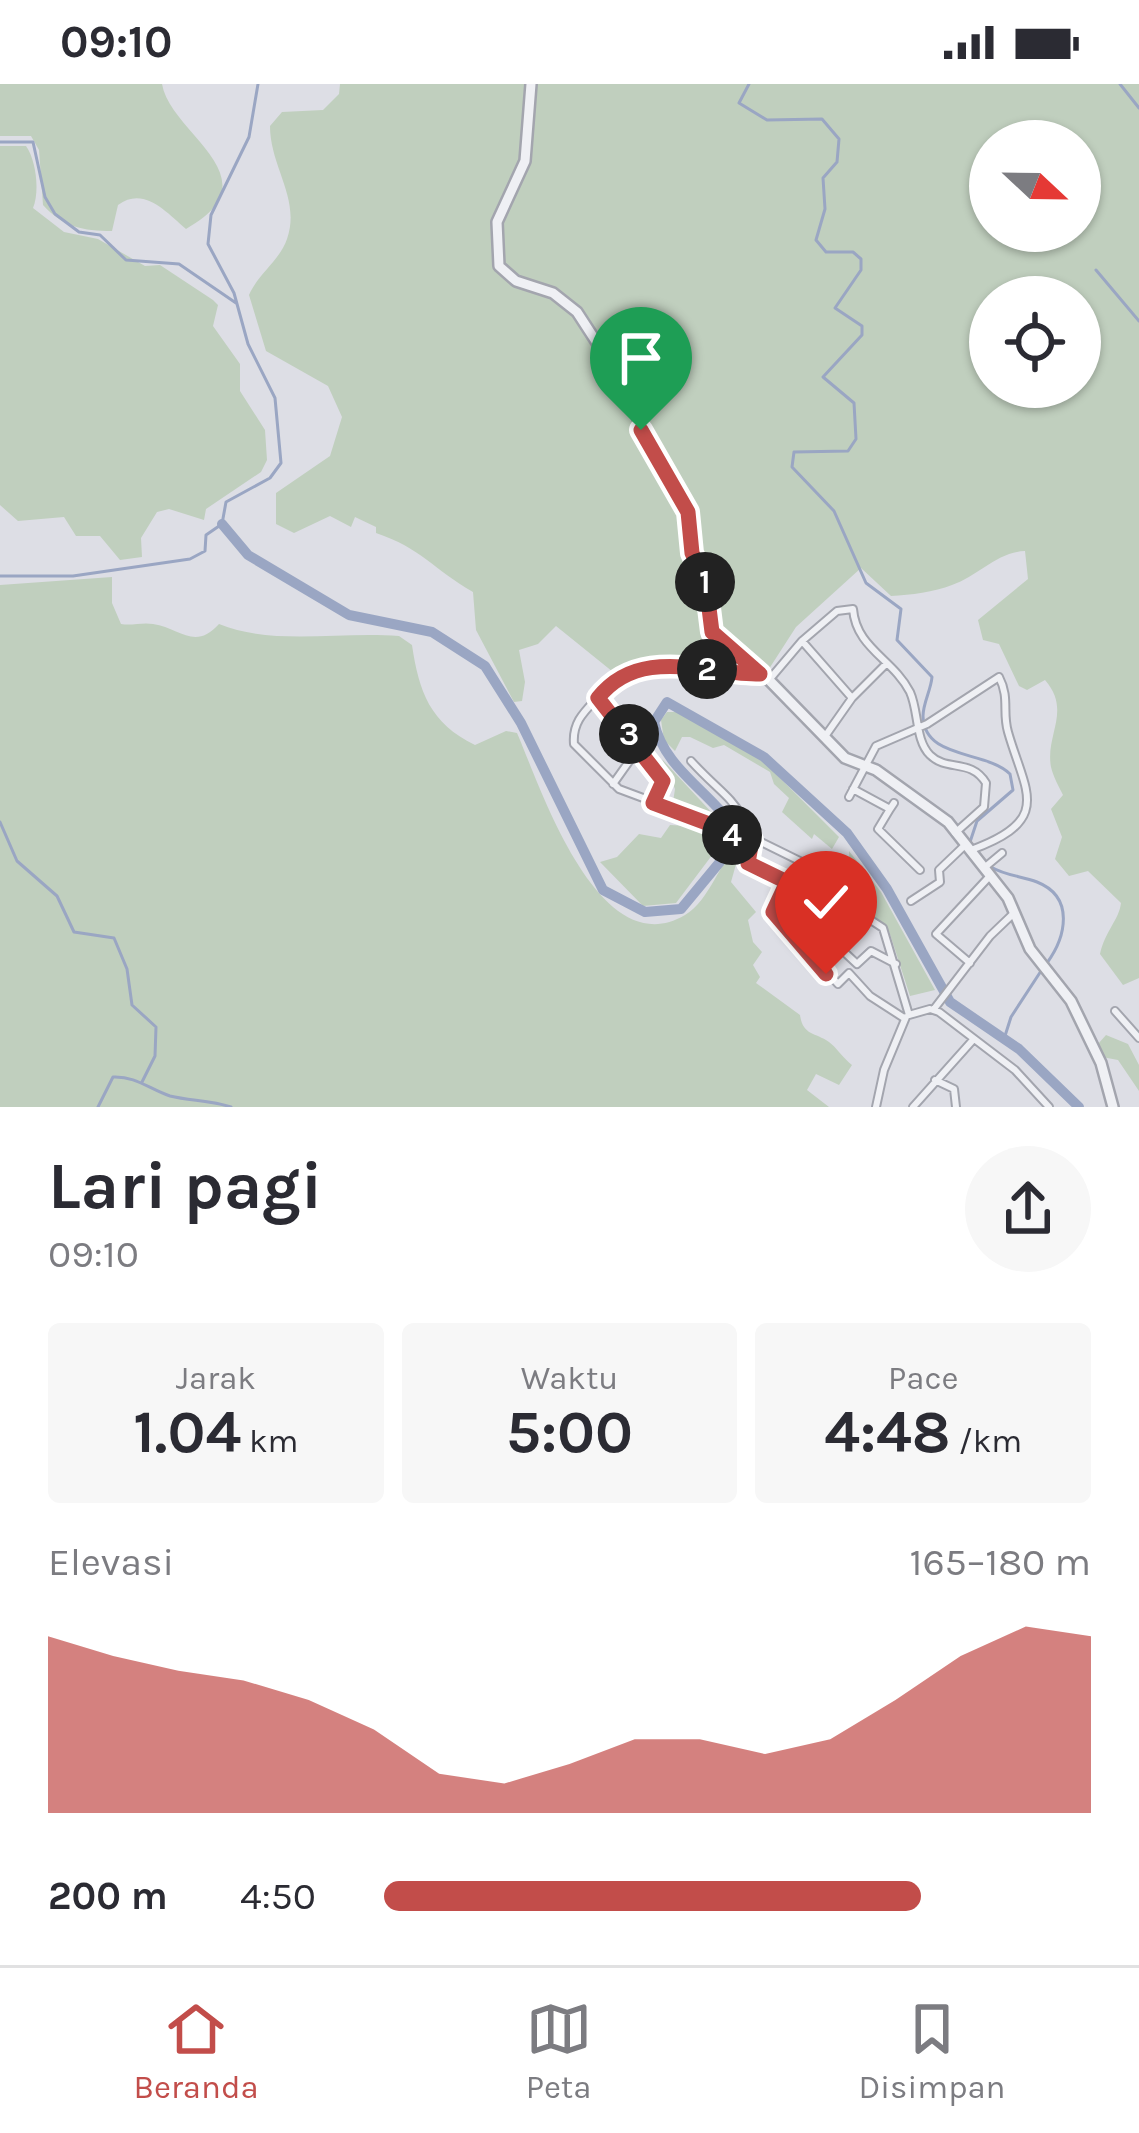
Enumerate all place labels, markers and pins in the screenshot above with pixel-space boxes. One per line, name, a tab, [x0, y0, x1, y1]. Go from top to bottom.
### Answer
pin	[590, 307, 692, 430]
pin: 1	[675, 552, 735, 612]
pin: 2	[677, 639, 737, 699]
pin: 3	[599, 704, 659, 764]
pin: 4	[702, 805, 762, 865]
pin	[775, 851, 877, 974]

